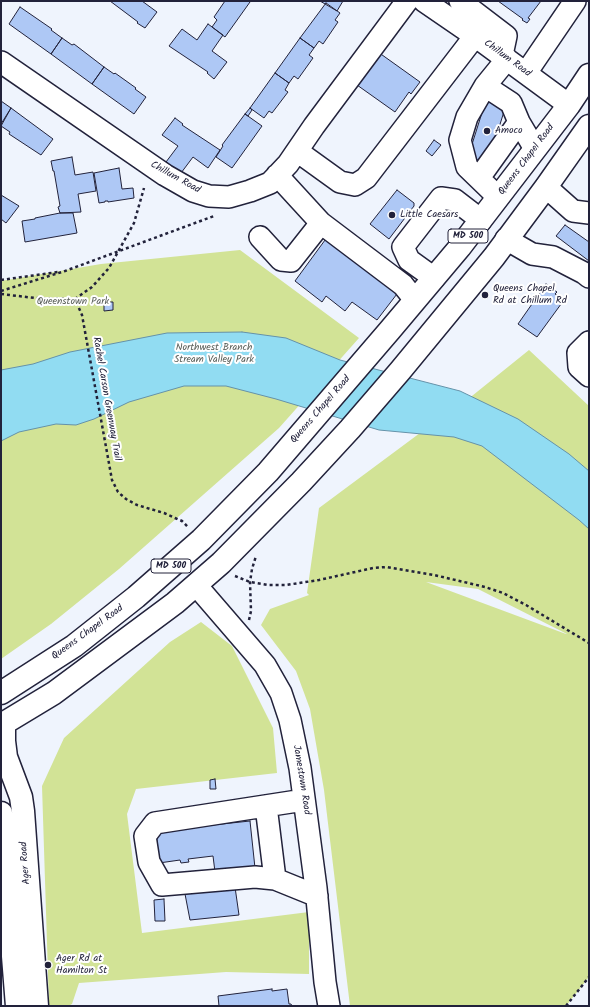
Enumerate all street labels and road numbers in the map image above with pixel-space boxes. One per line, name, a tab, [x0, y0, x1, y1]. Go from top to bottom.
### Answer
street label: Chillum Road	[481, 38, 533, 80]
street label: Queens Chapel Road	[496, 122, 558, 198]
street label: Chillum Road	[148, 159, 202, 197]
road number: MD 500	[448, 229, 488, 243]
street label: Rachel Carson Greenway Trail	[89, 336, 123, 462]
street label: Queens Chapel Road	[288, 374, 354, 446]
road number: MD 500	[151, 559, 191, 573]
street label: Queens Chapel Road	[50, 603, 126, 663]
street label: Jamestown Road	[290, 744, 312, 816]
street label: Ager Road	[19, 841, 33, 885]

